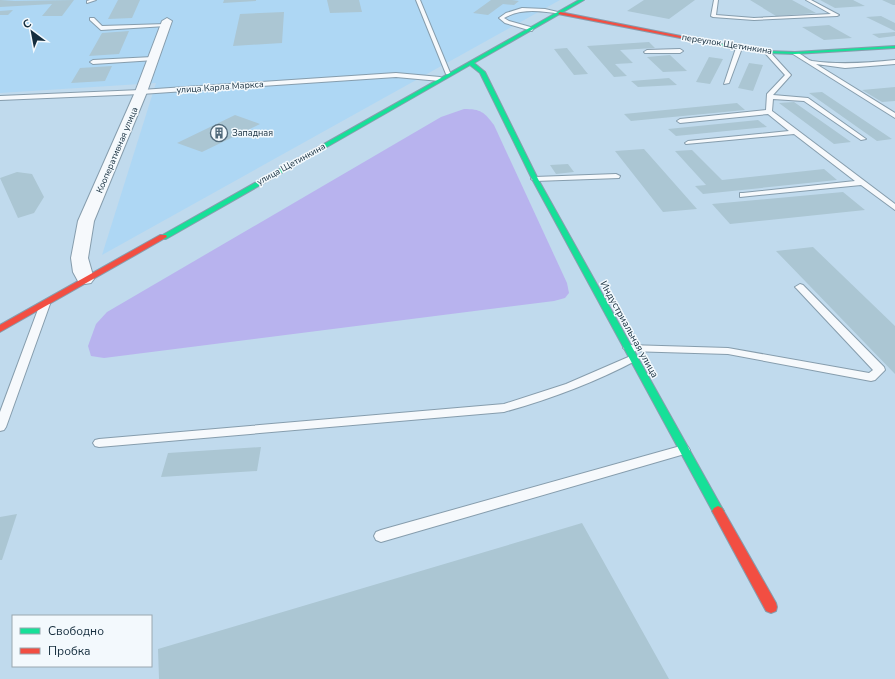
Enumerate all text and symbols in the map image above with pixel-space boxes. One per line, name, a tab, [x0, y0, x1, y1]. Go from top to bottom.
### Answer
north arrow	[12, 12, 52, 52]
text: С	[20, 15, 35, 32]
street label: переулок Щетинкина	[681, 31, 773, 57]
street label: улица Карла Маркса	[176, 78, 264, 96]
street label: Кооперативная улица	[93, 105, 141, 195]
building icon: Западная	[209, 123, 229, 143]
place label: Западная	[232, 127, 273, 139]
street label: улица Щетинкина	[255, 140, 328, 188]
street label: Индустриальная улица	[597, 278, 662, 381]
legend	[12, 615, 152, 667]
text: Свободно	[48, 623, 104, 639]
text: Пробка	[48, 643, 91, 659]

